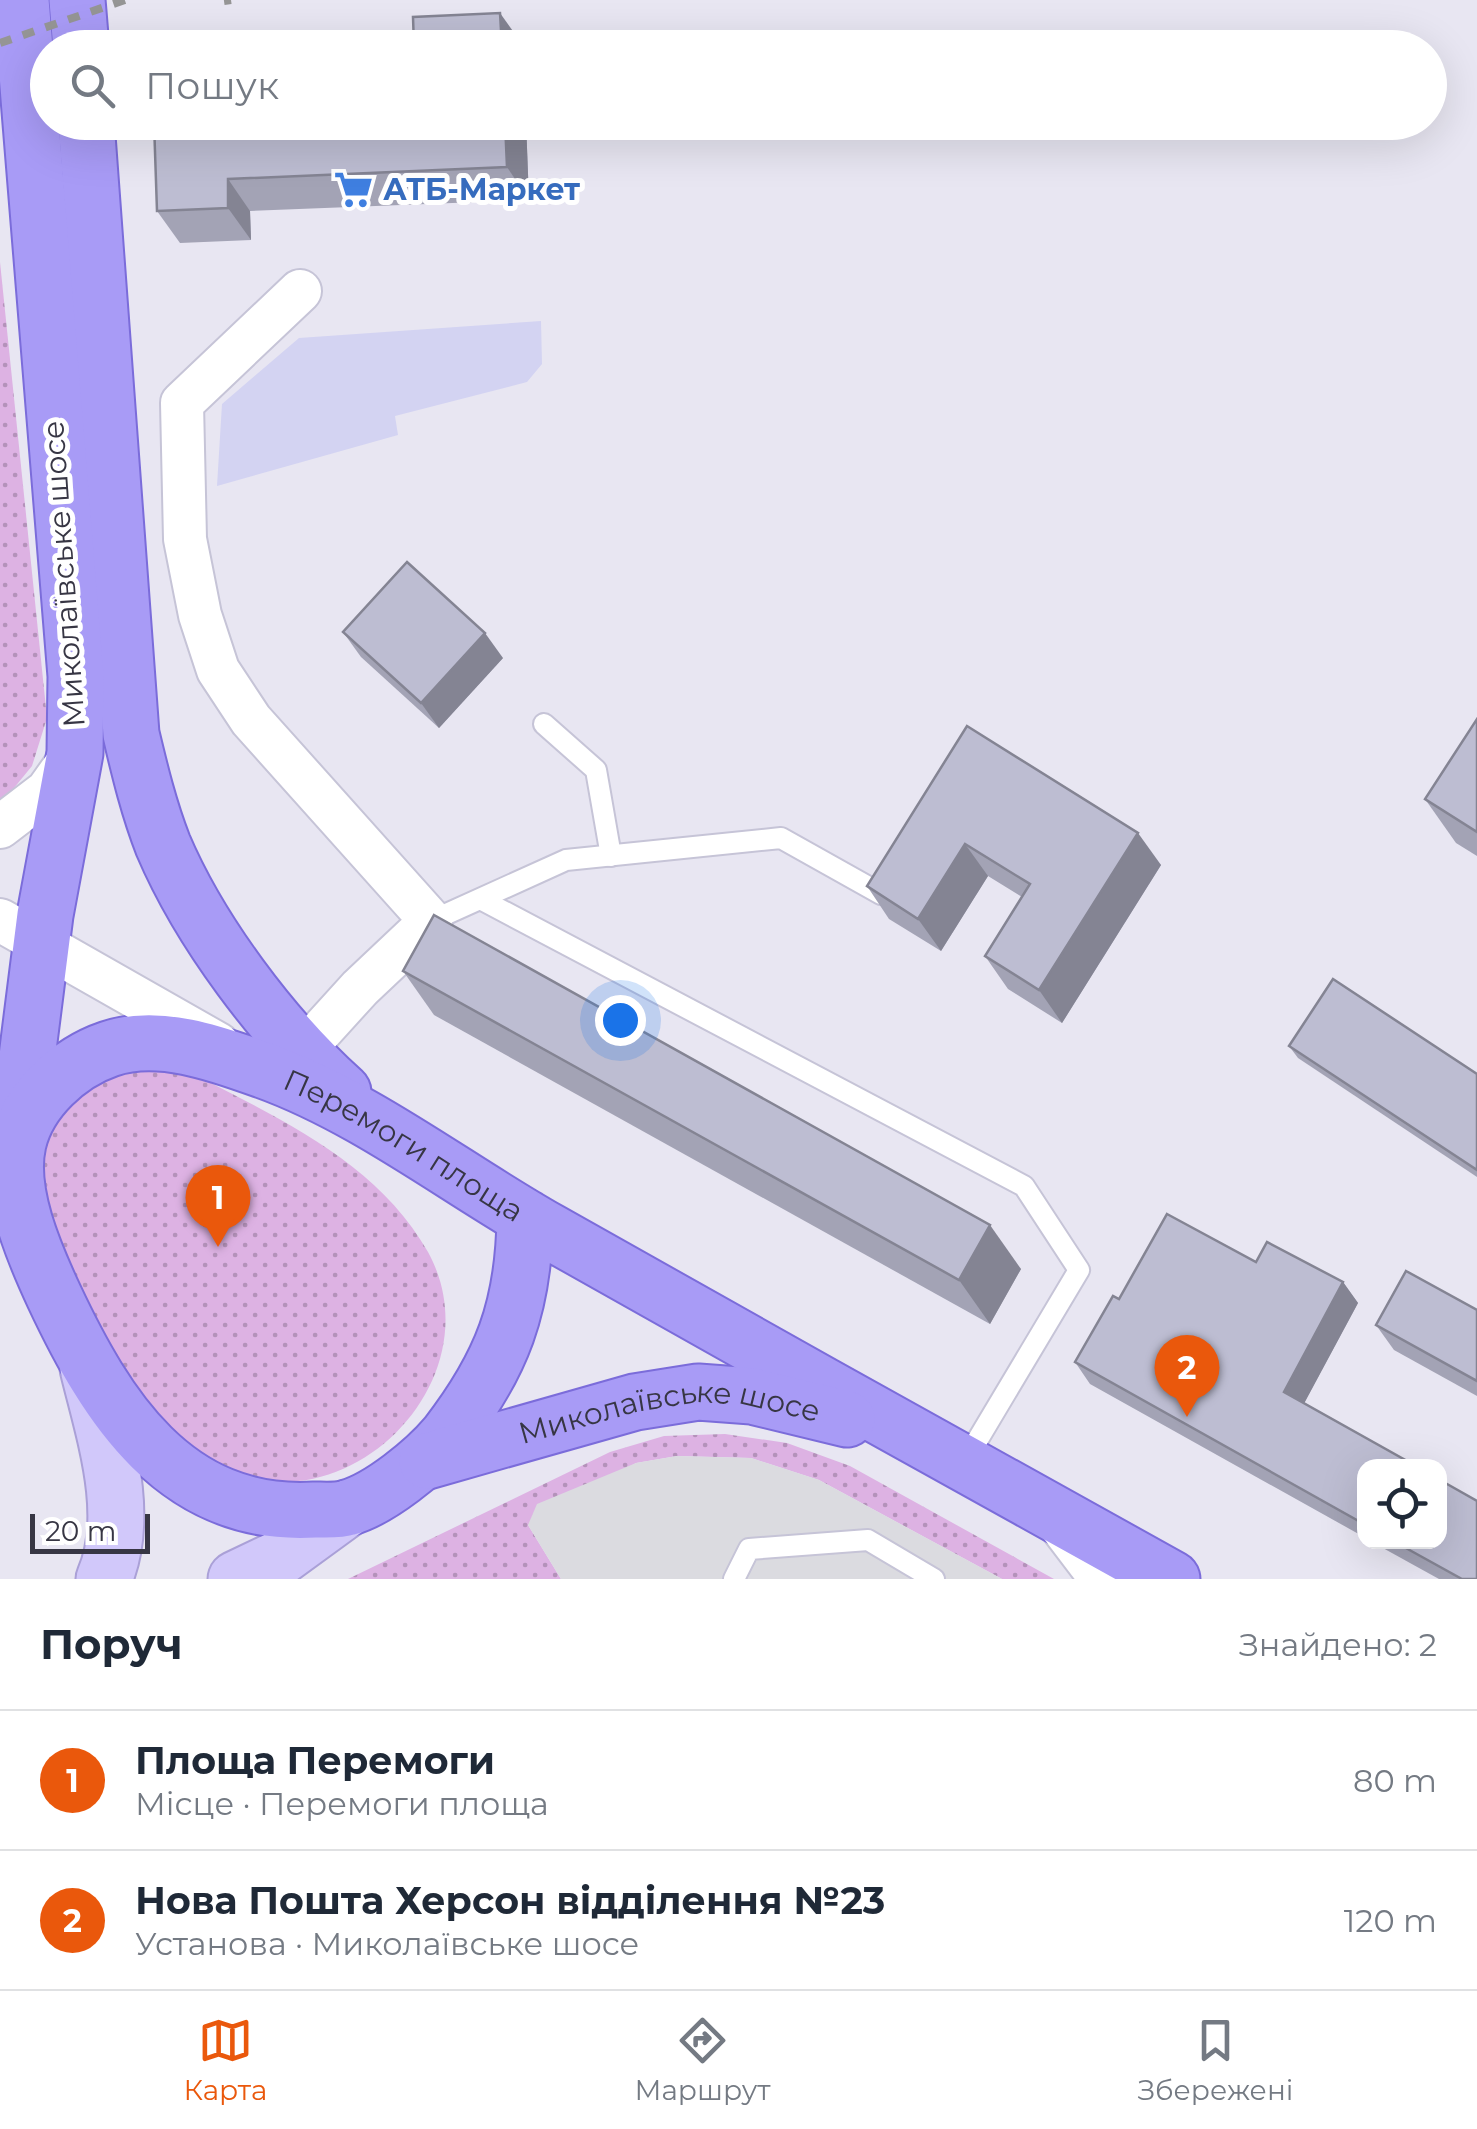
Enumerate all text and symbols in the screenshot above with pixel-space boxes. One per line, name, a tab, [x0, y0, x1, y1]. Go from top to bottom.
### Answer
search box	[30, 30, 1447, 140]
icon: search	[65, 58, 120, 113]
text: Пошук	[145, 62, 279, 109]
supermarket icon: АТБ-Маркет	[332, 169, 374, 211]
place label: АТБ-Маркет	[383, 171, 580, 208]
street label: Миколаївське шосе	[34, 419, 93, 729]
your location	[595, 995, 646, 1046]
street label: Перемоги площа	[278, 1061, 530, 1230]
pin: 1	[186, 1164, 250, 1247]
pin: 2	[1154, 1334, 1220, 1417]
street label: Миколаївське шосе	[514, 1373, 824, 1452]
map controls	[1357, 1459, 1447, 1549]
button: locate	[1357, 1459, 1447, 1549]
scale bar	[30, 1509, 150, 1554]
text: 20 m	[45, 1514, 116, 1548]
text: Поруч	[40, 1618, 183, 1670]
text: Знайдено: 2	[1239, 1625, 1437, 1664]
text: Площа Перемоги	[135, 1737, 495, 1784]
text: 1	[66, 1761, 79, 1800]
text: 80 m	[1353, 1761, 1437, 1800]
text: Місце · Перемоги площа	[135, 1784, 549, 1823]
text: Нова Пошта Херсон відділення №23	[135, 1877, 885, 1924]
text: 2	[63, 1901, 82, 1940]
text: 120 m	[1344, 1901, 1437, 1940]
text: Установа · Миколаївське шосе	[135, 1924, 639, 1963]
tab: Карта	[184, 2013, 267, 2107]
tab: Маршрут	[634, 2013, 771, 2107]
tab: Збережені	[1138, 2013, 1293, 2107]

